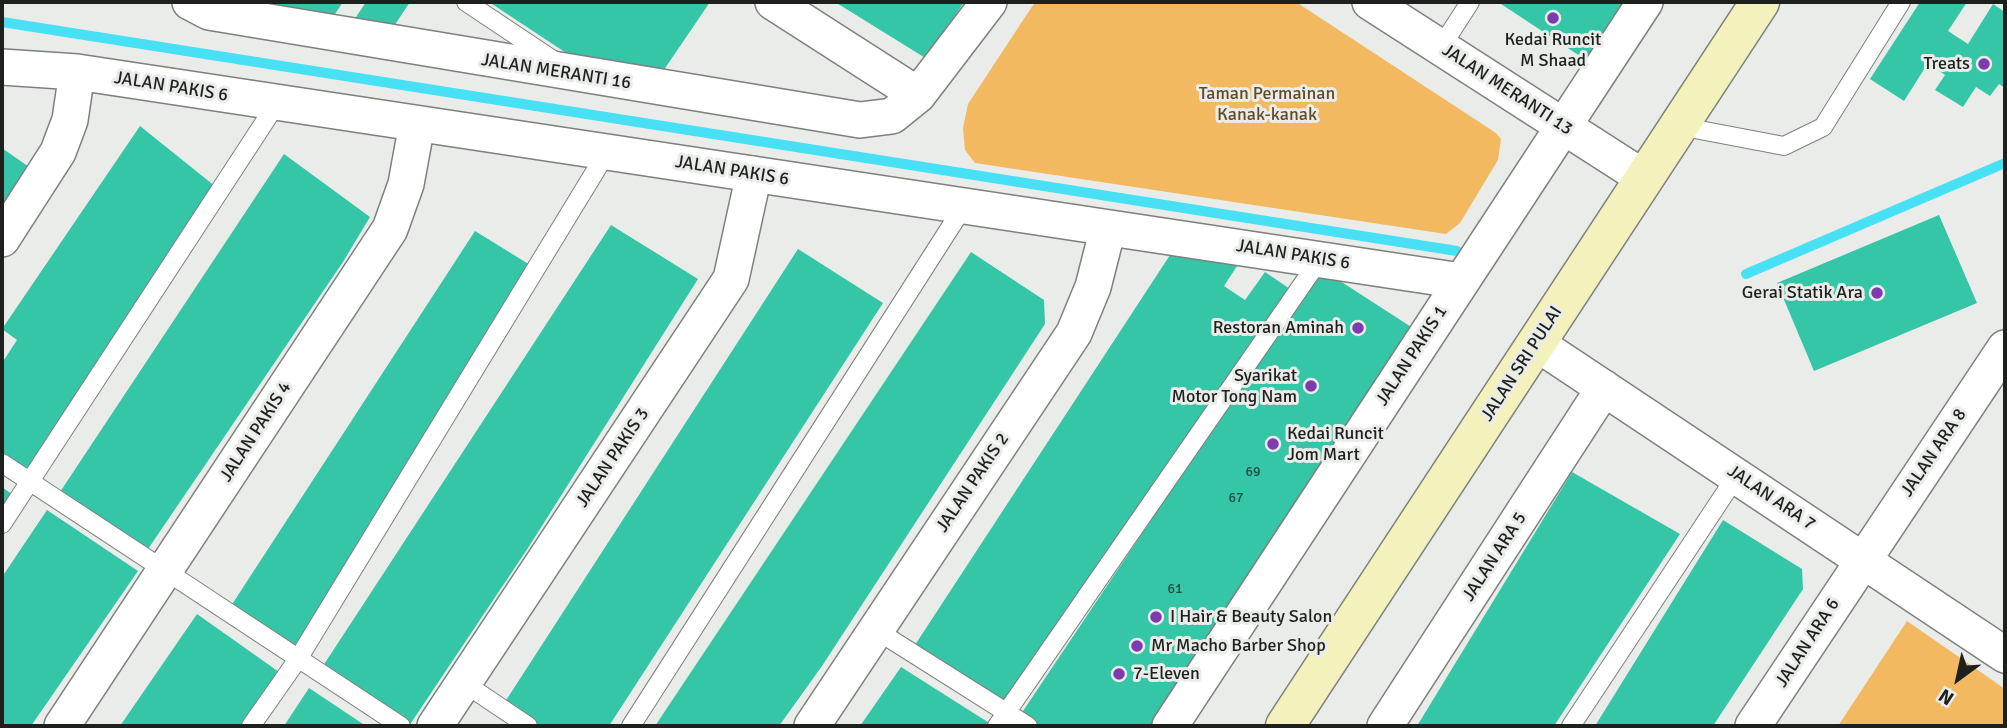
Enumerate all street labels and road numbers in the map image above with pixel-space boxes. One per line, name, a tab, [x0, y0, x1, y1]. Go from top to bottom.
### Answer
street label: JALAN MERANTI 13	[1438, 40, 1576, 140]
street label: JALAN MERANTI 16	[480, 49, 632, 95]
street label: JALAN PAKIS 6	[113, 67, 229, 107]
street label: JALAN PAKIS 6	[674, 151, 790, 191]
street label: JALAN PAKIS 6	[1235, 235, 1351, 275]
street label: JALAN PAKIS 1	[1372, 302, 1452, 410]
street label: JALAN SRI PULAI	[1477, 302, 1567, 426]
street label: JALAN PAKIS 4	[216, 378, 296, 486]
street label: JALAN PAKIS 3	[572, 404, 654, 512]
street label: JALAN ARA 8	[1897, 405, 1971, 501]
street label: JALAN PAKIS 2	[932, 429, 1014, 537]
street label: JALAN ARA 7	[1723, 461, 1819, 535]
street label: JALAN ARA 5	[1458, 508, 1532, 606]
street label: JALAN ARA 6	[1771, 594, 1845, 692]

